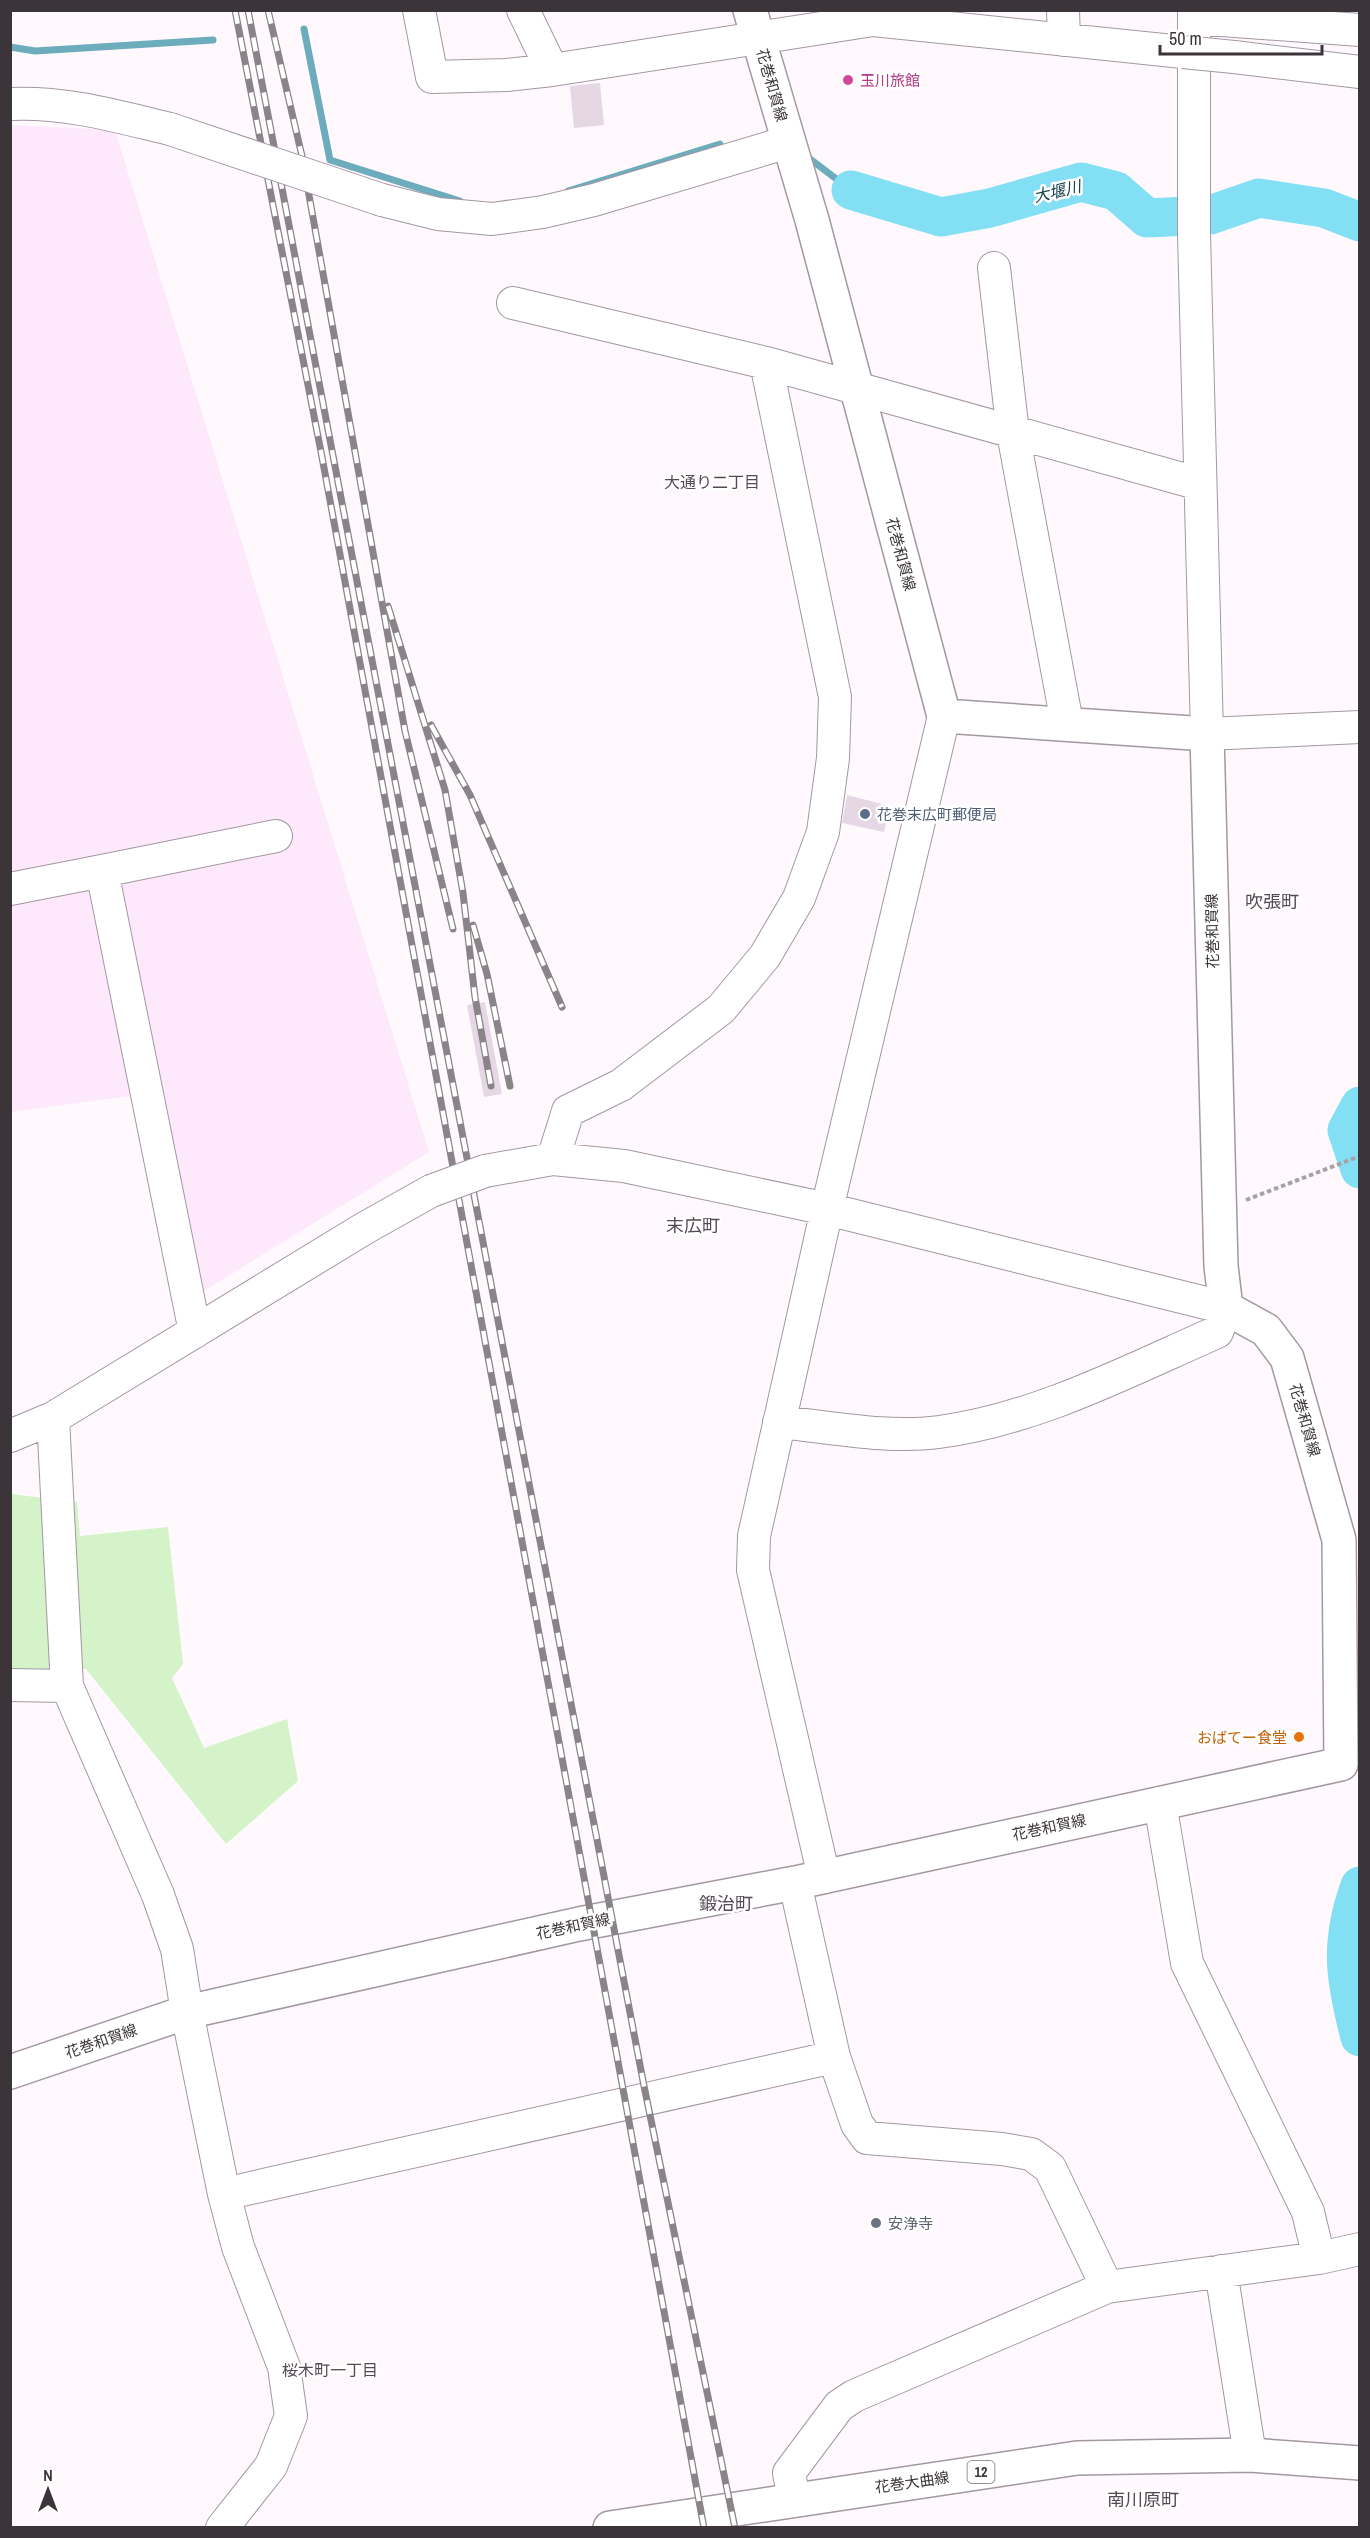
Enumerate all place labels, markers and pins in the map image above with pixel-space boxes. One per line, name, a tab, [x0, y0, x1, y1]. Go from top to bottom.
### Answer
place label: 玉川旅館	[860, 70, 920, 91]
marker: 玉川旅館	[841, 73, 855, 87]
place label: 花巻末広町郵便局	[877, 804, 997, 825]
marker: 花巻末広町郵便局	[858, 807, 872, 821]
place label: おばてー食堂	[1197, 1727, 1287, 1748]
marker: おばてー食堂	[1292, 1730, 1306, 1744]
place label: 安浄寺	[888, 2213, 933, 2234]
marker: 安浄寺	[869, 2216, 883, 2230]

